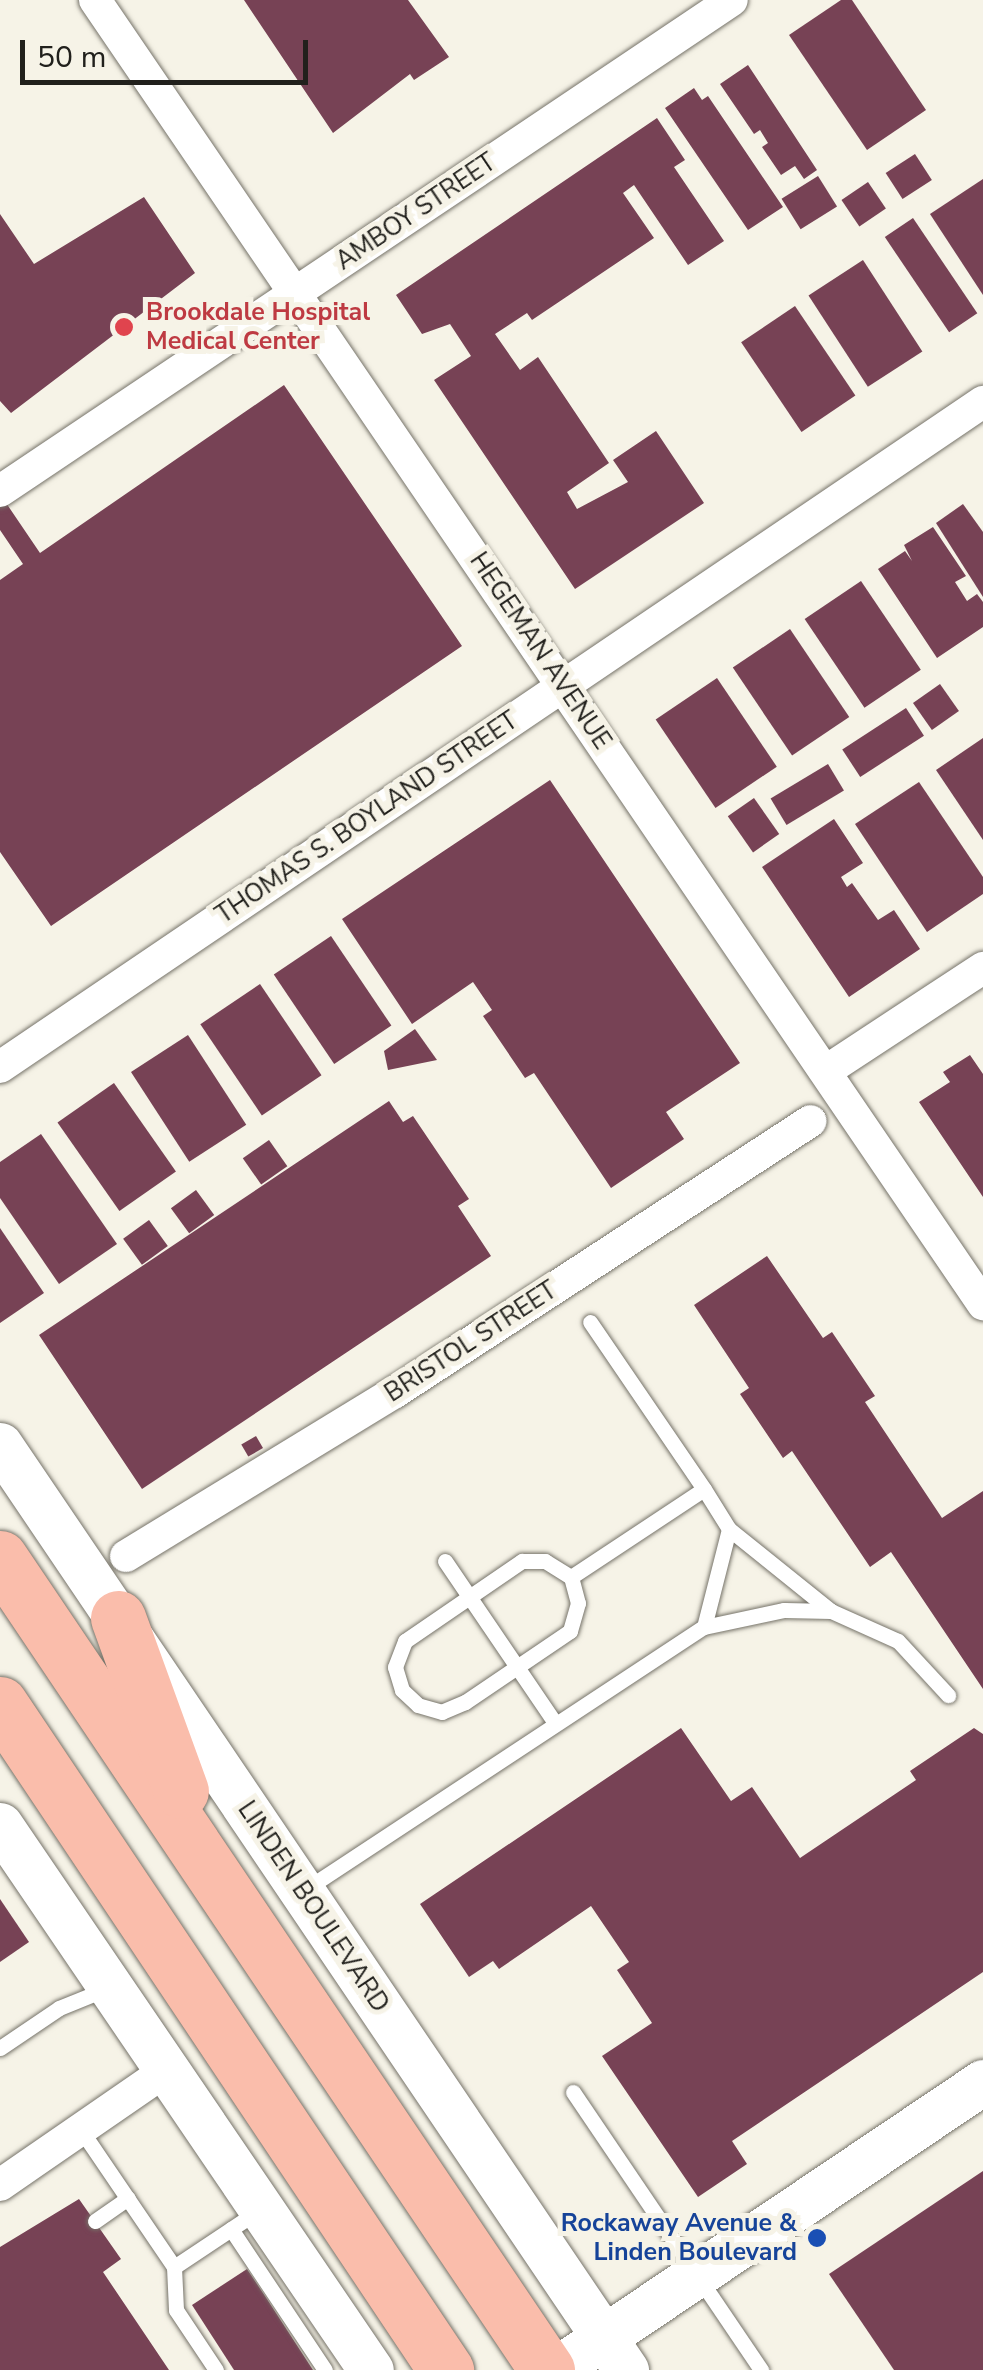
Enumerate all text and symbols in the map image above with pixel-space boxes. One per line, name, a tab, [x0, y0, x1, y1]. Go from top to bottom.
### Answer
scale bar	[25, 20, 312, 82]
text: 50 m	[37, 37, 106, 78]
street label: AMBOY STREET	[330, 147, 502, 277]
place label: Brookdale Hospital Medical Center	[146, 298, 370, 357]
marker: Brookdale Hospital Medical Center	[111, 314, 137, 340]
street label: HEGEMAN AVENUE	[463, 547, 617, 755]
street label: THOMAS S. BOYLAND STREET	[210, 706, 524, 930]
street label: BRISTOL STREET	[379, 1275, 563, 1409]
street label: LINDEN BOULEVARD	[231, 1796, 395, 2018]
place label: Rockaway Avenue & Linden Boulevard	[561, 2209, 797, 2268]
marker: Rockaway Avenue & Linden Boulevard	[806, 2227, 828, 2249]

